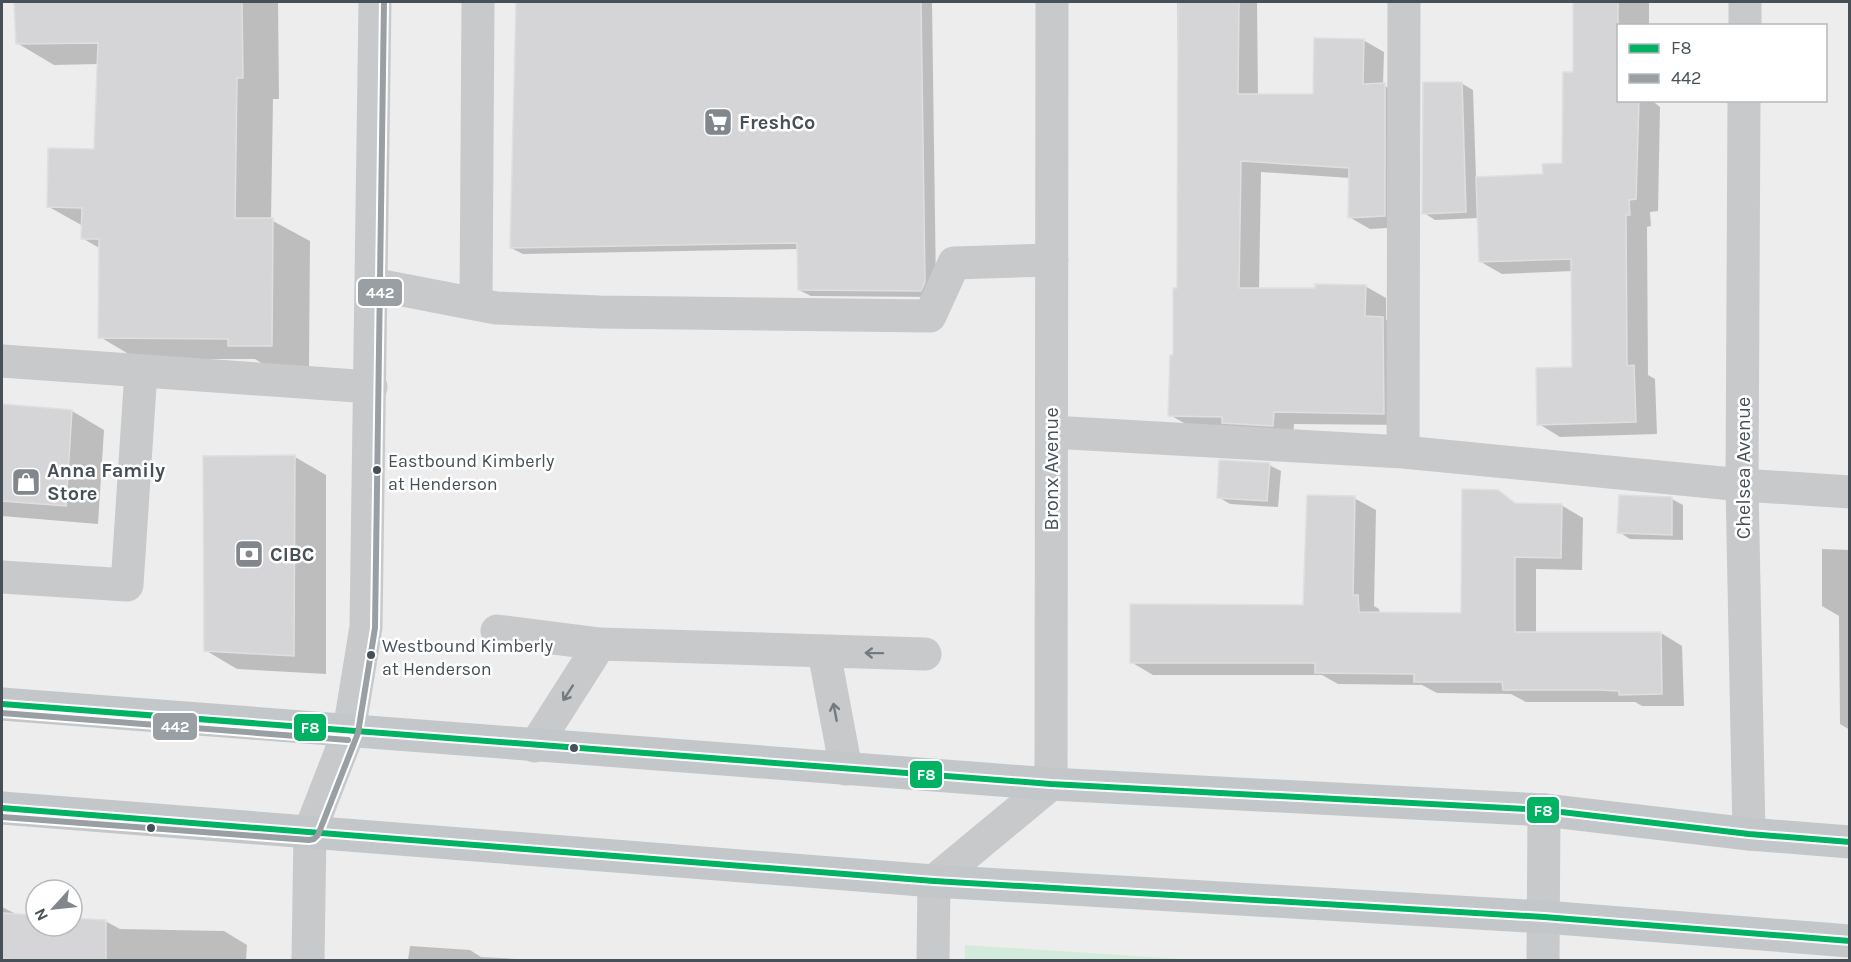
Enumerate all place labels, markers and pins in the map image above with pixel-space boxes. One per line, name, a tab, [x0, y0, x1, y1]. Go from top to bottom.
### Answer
supermarket icon: FreshCo	[702, 106, 734, 138]
place label: FreshCo	[739, 111, 815, 134]
place label: Eastbound Kimberly at Henderson	[388, 450, 555, 495]
place label: Anna Family Store	[47, 459, 165, 505]
marker: Eastbound Kimberly at Henderson	[371, 464, 383, 476]
shop icon: Anna Family Store	[10, 466, 42, 498]
bank icon: CIBC	[233, 538, 265, 570]
place label: CIBC	[270, 543, 314, 566]
place label: Westbound Kimberly at Henderson	[382, 635, 554, 680]
marker: Westbound Kimberly at Henderson	[365, 649, 377, 661]
unlabelled marker	[568, 742, 580, 754]
unlabelled marker	[145, 822, 157, 834]

